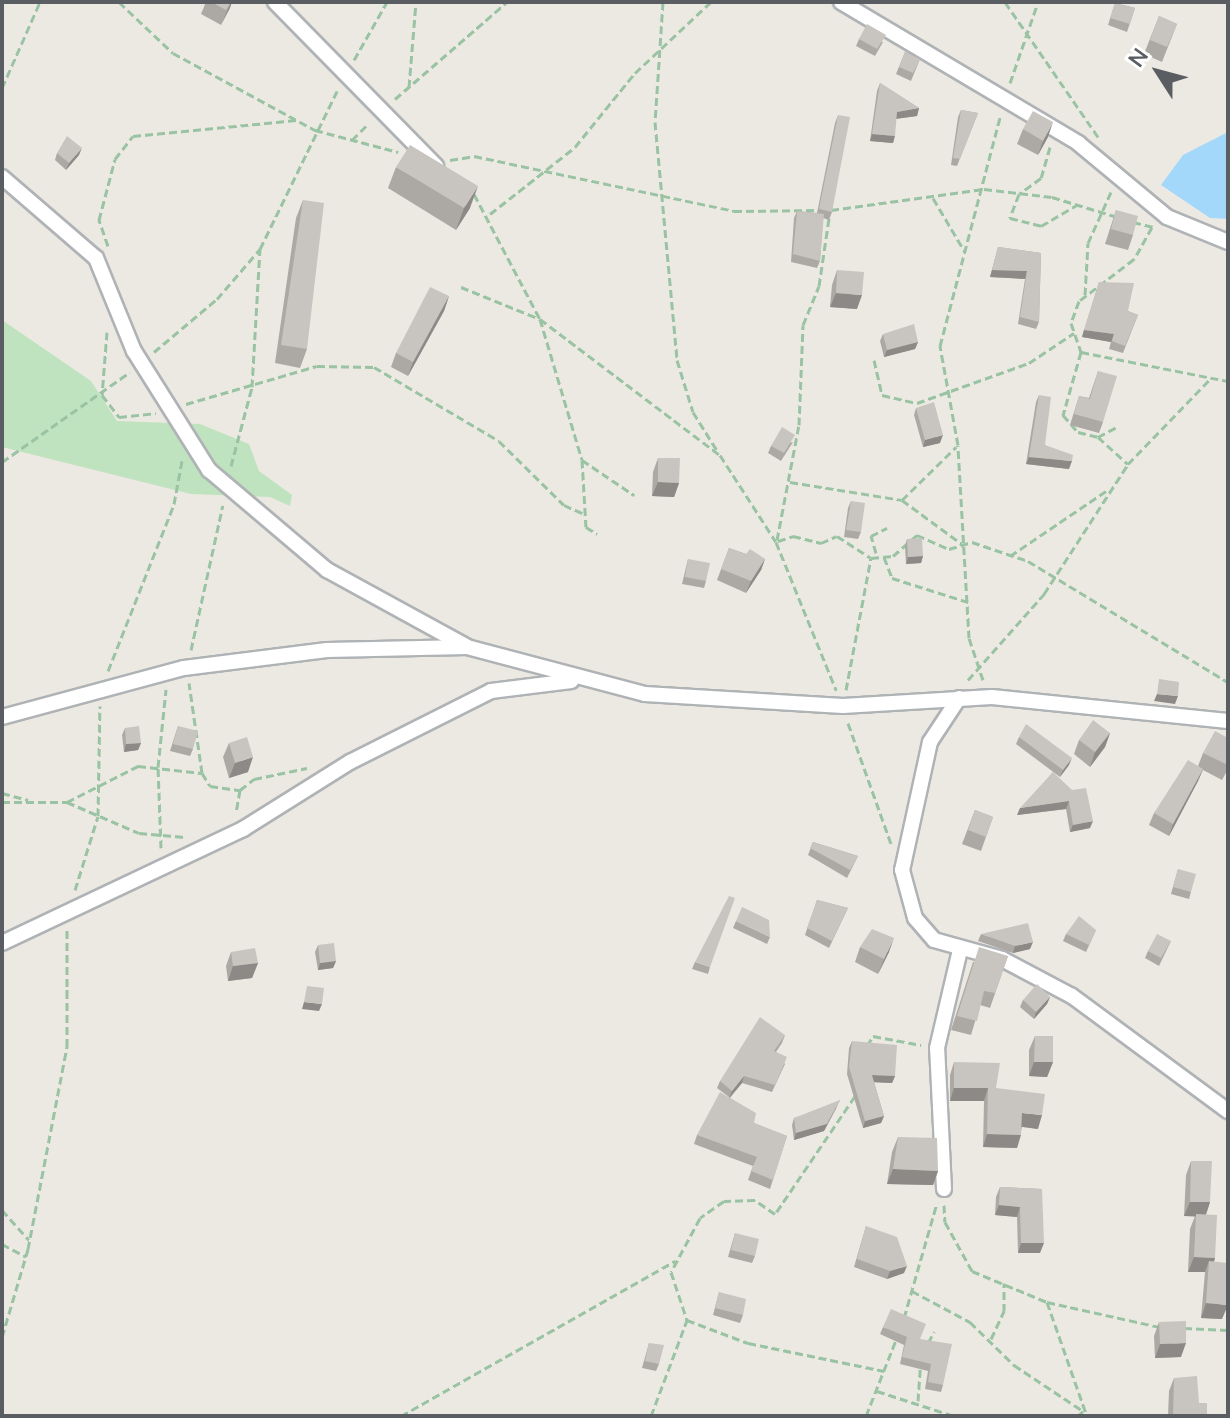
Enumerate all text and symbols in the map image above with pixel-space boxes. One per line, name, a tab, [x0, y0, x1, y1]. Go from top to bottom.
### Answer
north arrow	[1118, 32, 1198, 112]
text: N	[1122, 42, 1156, 73]

